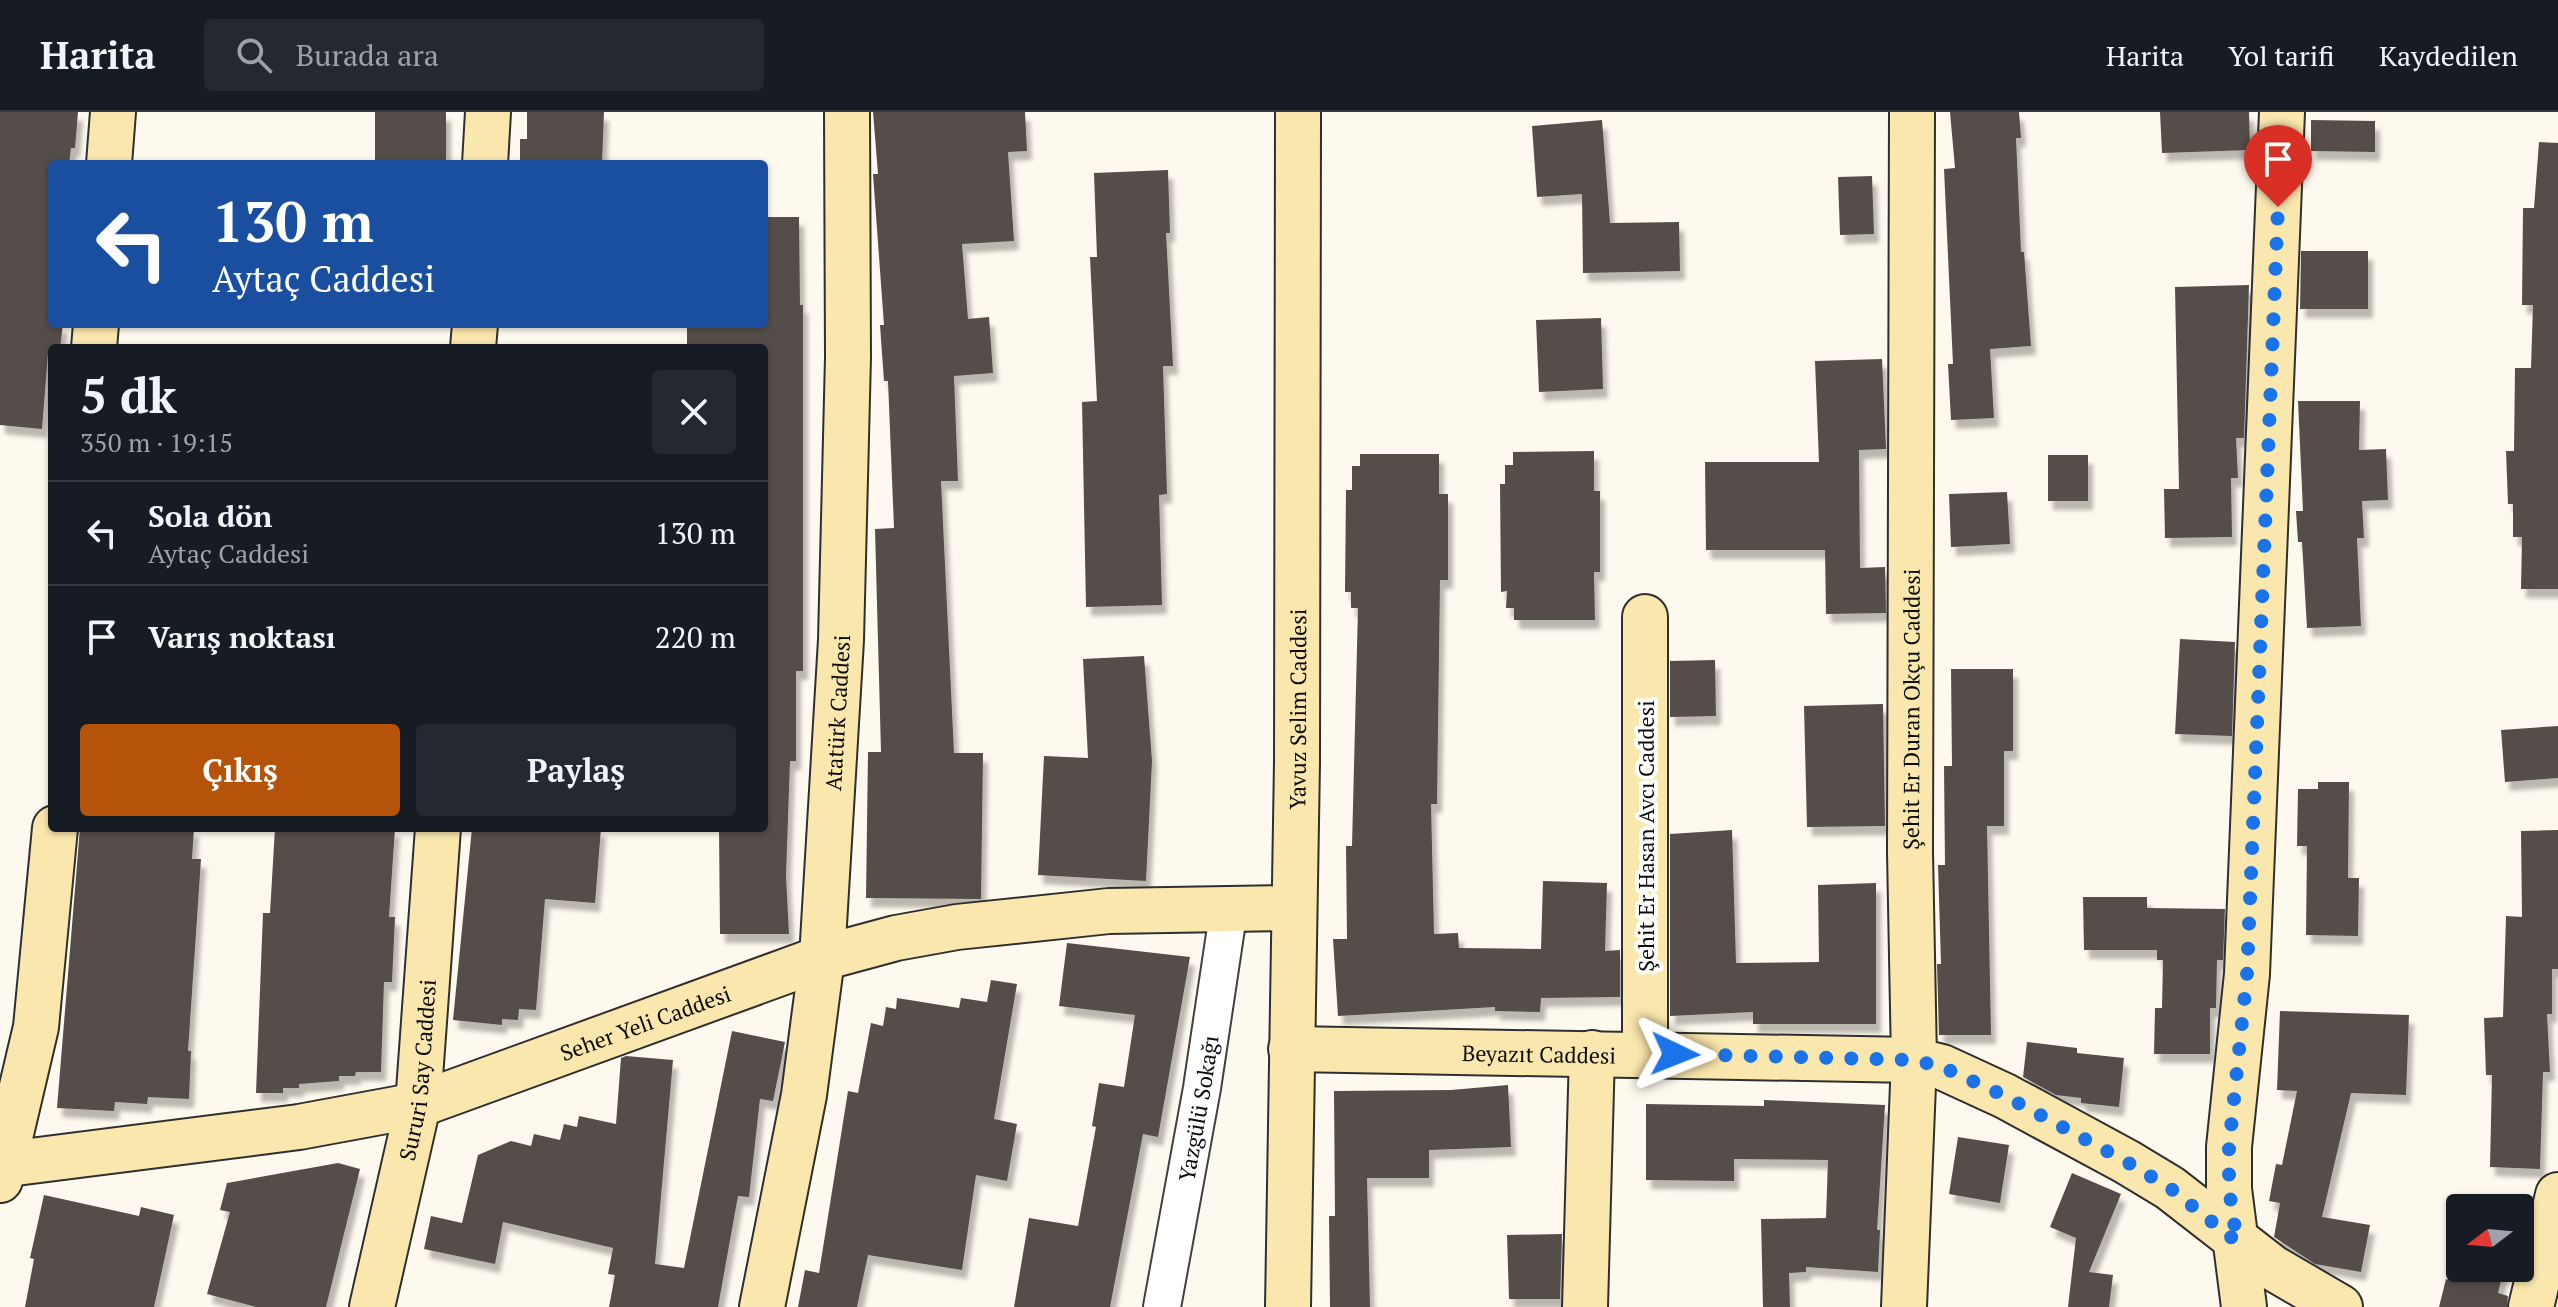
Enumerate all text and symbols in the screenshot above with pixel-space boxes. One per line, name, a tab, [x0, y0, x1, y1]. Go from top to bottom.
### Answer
search box	[204, 19, 764, 91]
text: Harita	[40, 30, 156, 80]
icon: search	[232, 33, 276, 77]
text: Burada ara	[296, 35, 439, 75]
text: Harita	[2106, 37, 2184, 74]
text: Yol tarifi	[2228, 37, 2335, 74]
text: Kaydedilen	[2379, 37, 2518, 74]
pin	[2244, 125, 2312, 207]
icon: arrive	[2256, 137, 2300, 181]
text: 130 m	[212, 184, 374, 258]
icon: left	[80, 192, 184, 296]
text: Aytaç Caddesi	[212, 255, 435, 302]
text: 5 dk	[80, 363, 177, 427]
button: close	[652, 370, 736, 454]
text: 350 m · 19:15	[80, 425, 233, 459]
text: Sola dön	[148, 496, 272, 536]
icon: left	[80, 511, 124, 555]
text: 130 m	[655, 513, 736, 553]
text: Aytaç Caddesi	[148, 536, 309, 570]
street label: Şehit Er Duran Okçu Caddesi	[1896, 568, 1925, 850]
street label: Yavuz Selim Caddesi	[1282, 609, 1312, 810]
icon: arrive	[80, 615, 124, 659]
text: Varış noktası	[148, 617, 336, 657]
text: 220 m	[655, 617, 736, 657]
street label: Atatürk Caddesi	[818, 634, 856, 792]
street label: Şehit Er Hasan Avcı Caddesi	[1631, 700, 1660, 972]
button: Çıkış	[80, 724, 400, 816]
button: Paylaş	[416, 724, 736, 816]
street label: Sururi Say Caddesi	[391, 978, 442, 1163]
street label: Seher Yeli Caddesi	[556, 978, 734, 1067]
position arrow	[1633, 1012, 1717, 1096]
street label: Yazgülü Sokağı	[1171, 1033, 1224, 1183]
street label: Beyazıt Caddesi	[1462, 1038, 1616, 1069]
north arrow	[2446, 1194, 2534, 1282]
map controls	[2446, 1194, 2534, 1282]

